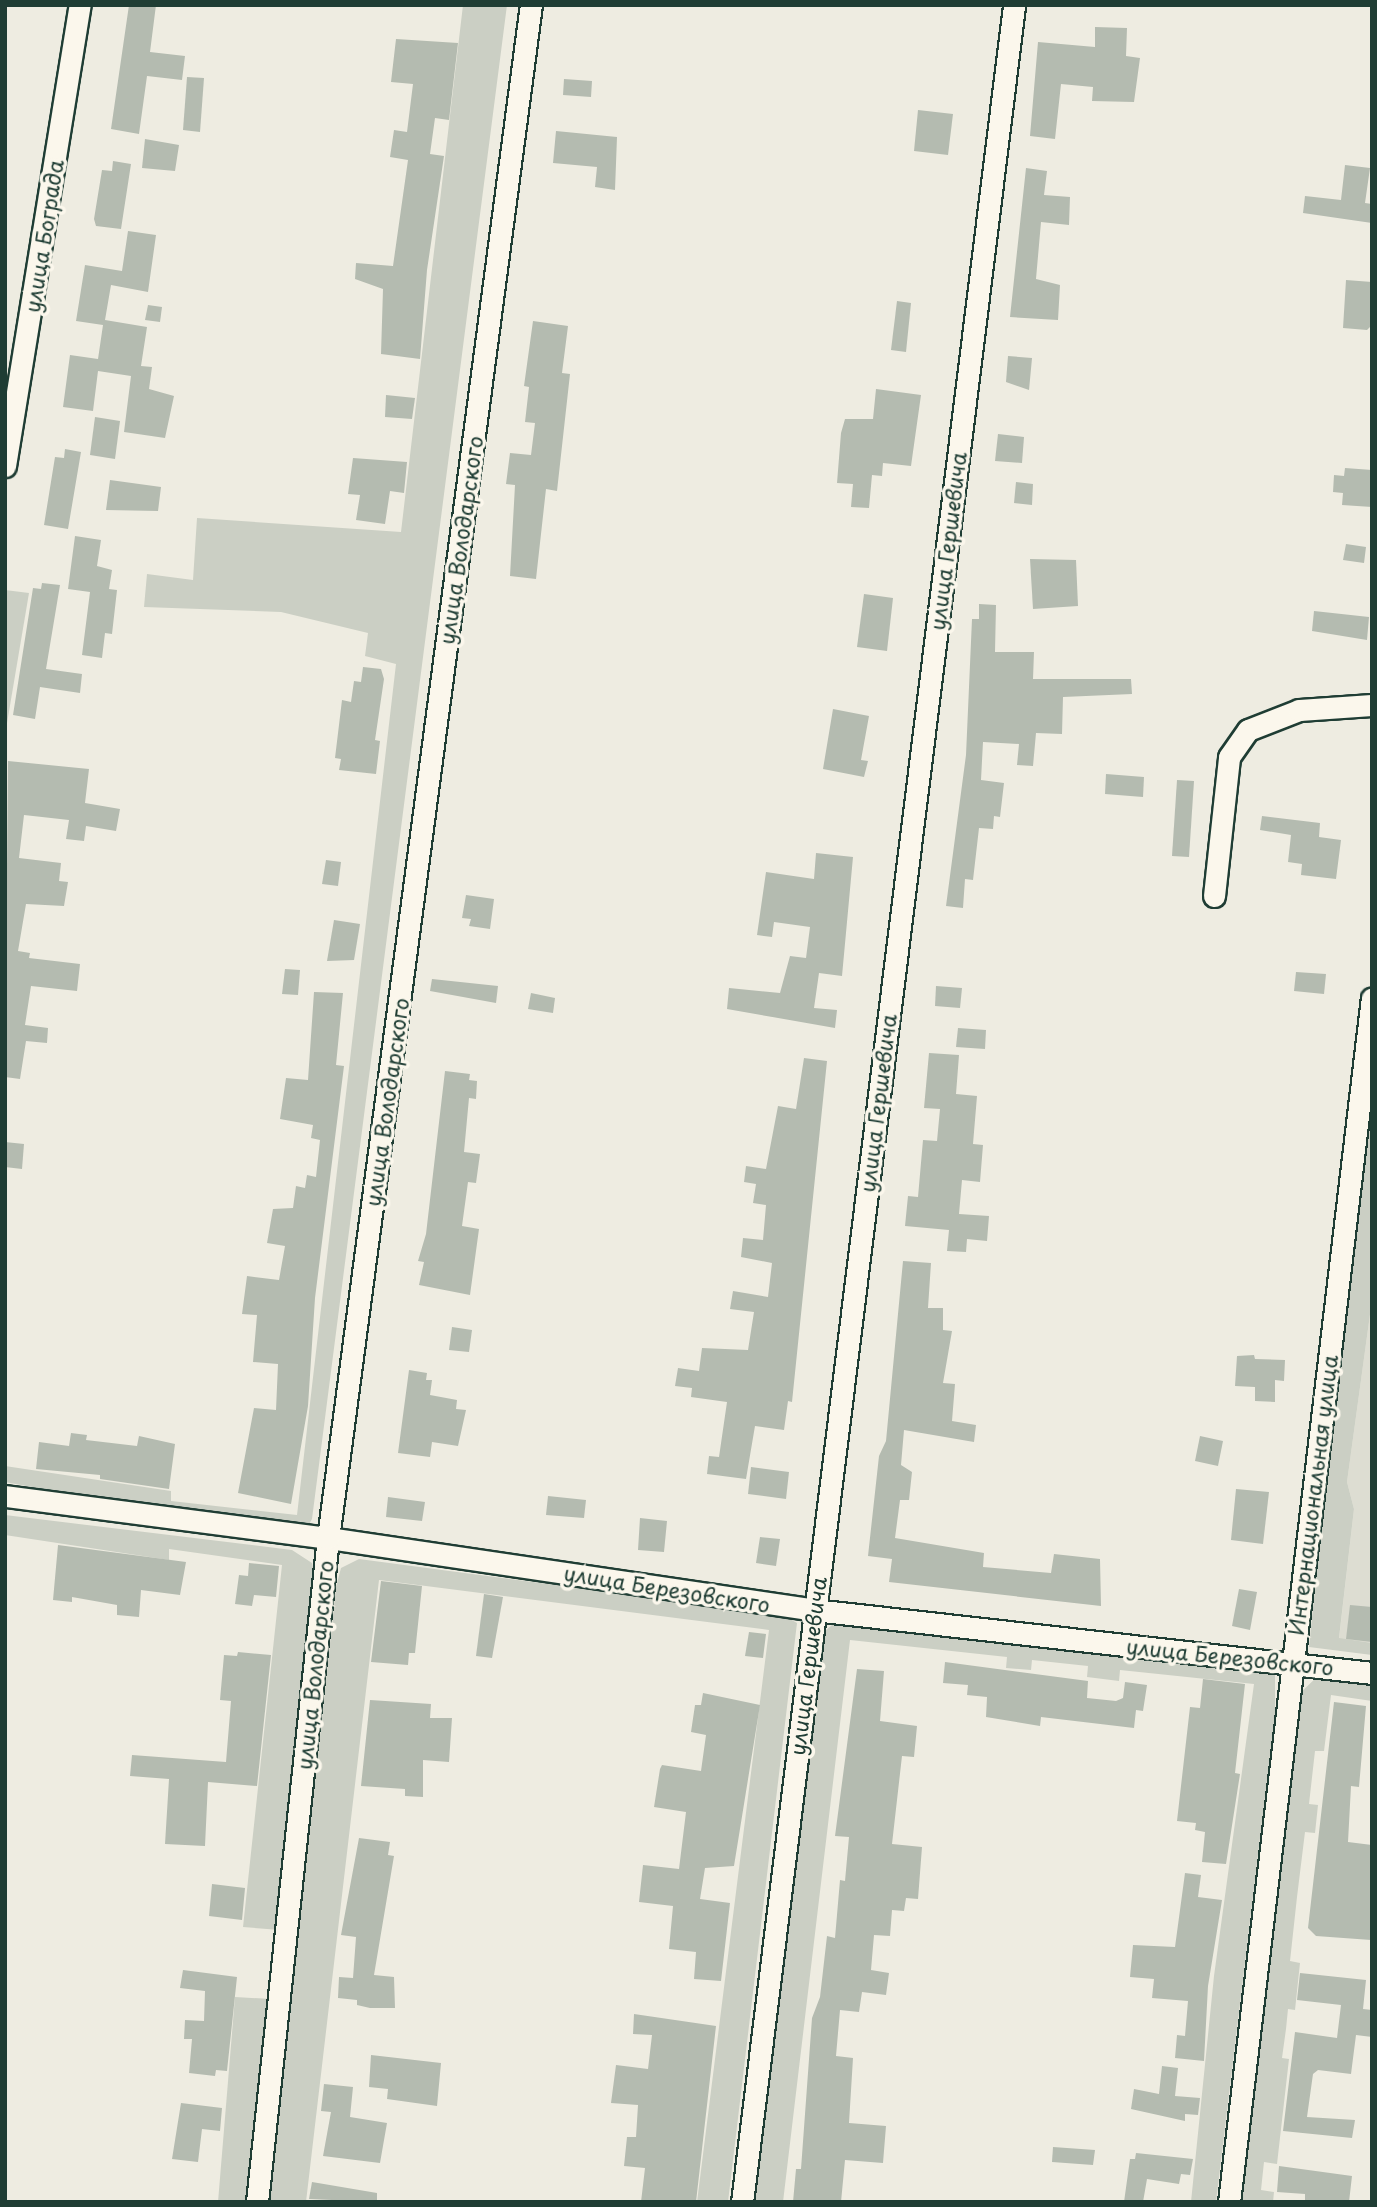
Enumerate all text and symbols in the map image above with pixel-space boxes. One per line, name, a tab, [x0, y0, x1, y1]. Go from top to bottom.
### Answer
street label: улица Бограда	[18, 157, 68, 315]
street label: улица Володарского	[433, 434, 487, 646]
street label: улица Гершевича	[923, 450, 971, 632]
street label: улица Володарского	[359, 996, 413, 1208]
street label: улица Гершевича	[853, 1012, 901, 1194]
street label: Интернациональная улица	[1282, 1353, 1342, 1637]
street label: улица Володарского	[290, 1559, 338, 1771]
street label: улица Березовского	[562, 1559, 772, 1617]
street label: улица Гершевича	[783, 1575, 831, 1757]
street label: улица Березовского	[1125, 1633, 1335, 1679]

